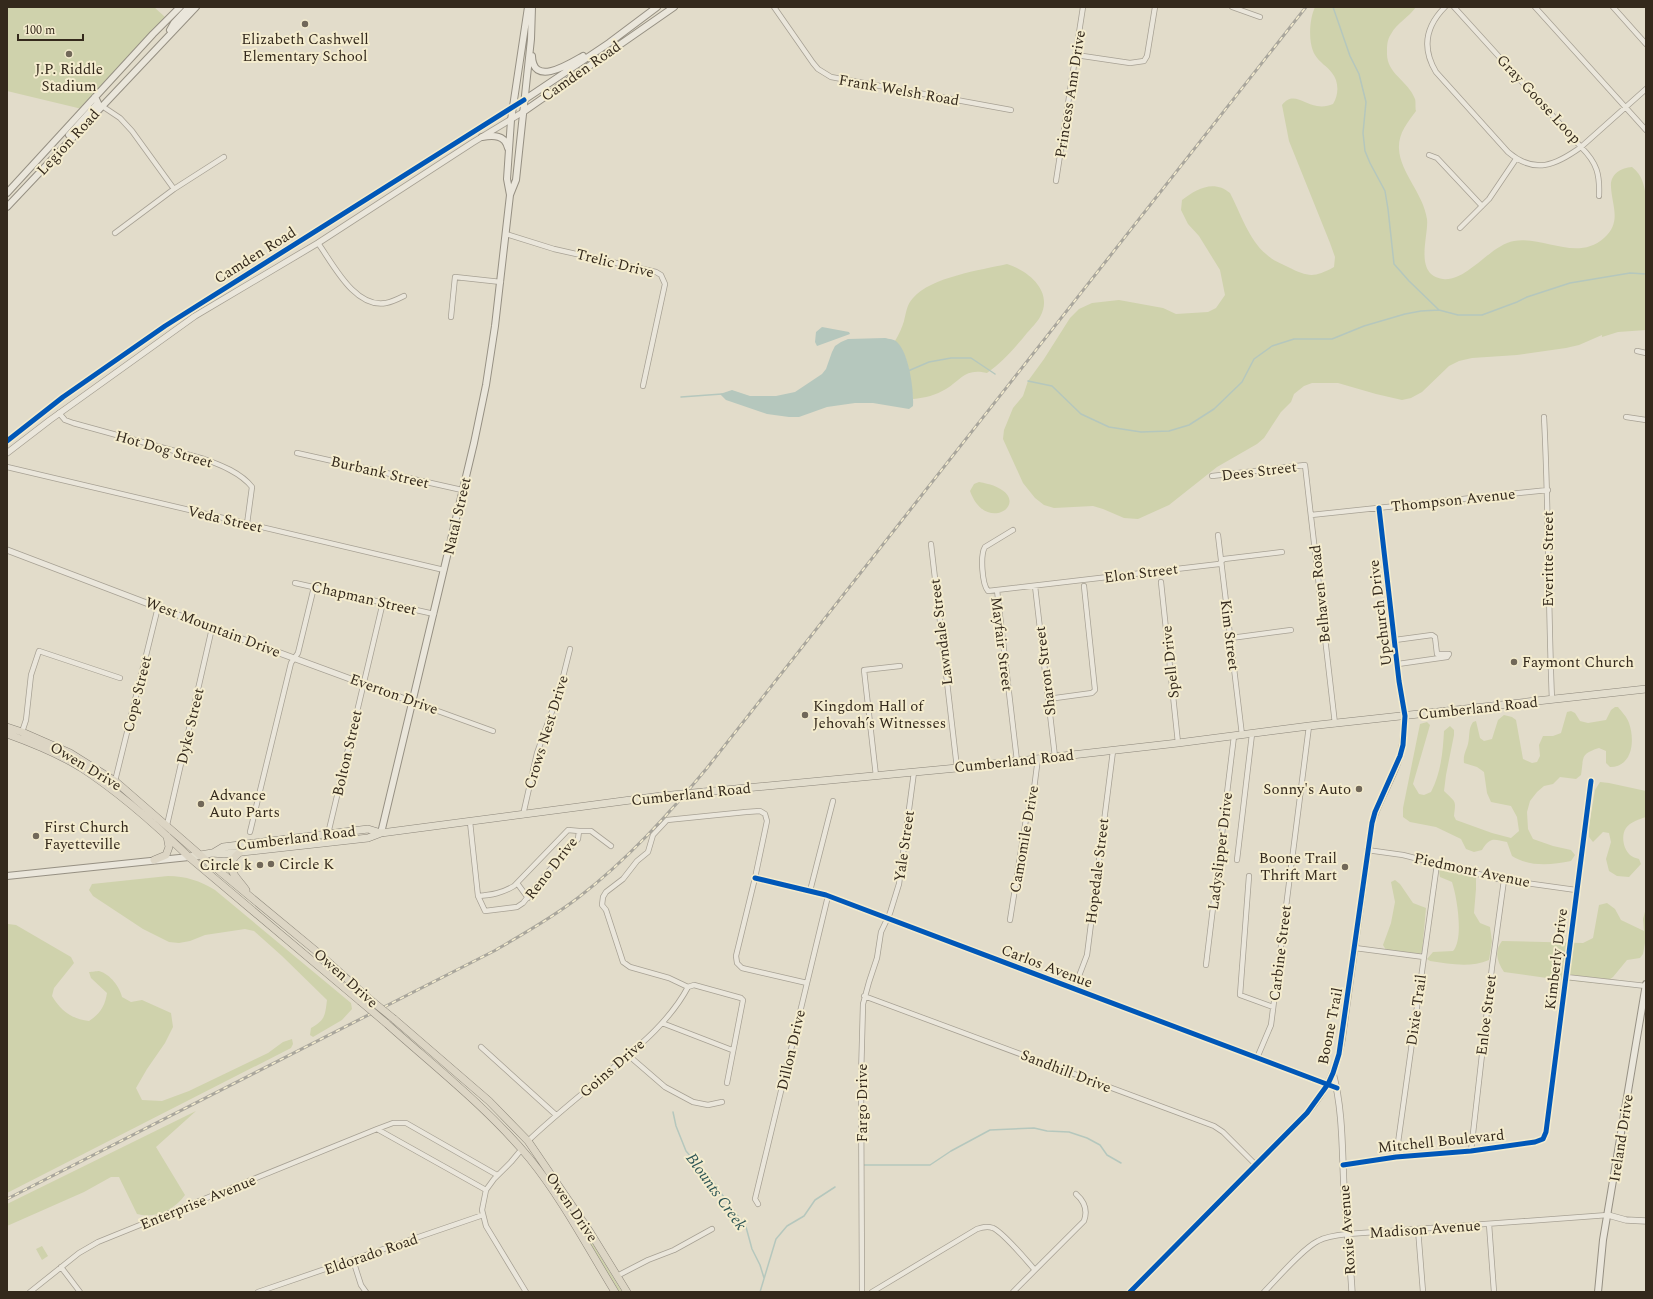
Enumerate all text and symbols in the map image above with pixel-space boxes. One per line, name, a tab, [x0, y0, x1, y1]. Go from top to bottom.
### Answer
scale bar	[18, 16, 83, 42]
marker: Elizabeth Cashwell Elementary School	[300, 19, 310, 29]
text: 100 m	[24, 21, 55, 40]
place label: Elizabeth Cashwell Elementary School	[241, 28, 369, 68]
street label: Princess Ann Drive	[1049, 29, 1092, 160]
street label: Camden Road	[537, 35, 626, 108]
marker: J.P. Riddle Stadium	[64, 49, 74, 59]
street label: Gray Goose Loop	[1491, 49, 1586, 149]
place label: J.P. Riddle Stadium	[35, 58, 103, 98]
street label: Frank Welsh Road	[837, 69, 961, 112]
street label: Legion Road	[31, 104, 105, 181]
street label: Camden Road	[210, 221, 301, 290]
street label: Trelic Drive	[573, 243, 656, 284]
street label: Hot Dog Street	[112, 425, 215, 474]
street label: Burbank Street	[328, 450, 431, 495]
street label: Dees Street	[1220, 455, 1298, 488]
street label: Natal Street	[437, 475, 478, 557]
street label: Thompson Avenue	[1390, 483, 1516, 518]
street label: Veda Street	[185, 500, 265, 539]
street label: Everitte Street	[1537, 511, 1560, 607]
street label: Belhaven Road	[1304, 544, 1337, 644]
street label: Elon Street	[1103, 558, 1179, 589]
street label: Upchurch Drive	[1363, 558, 1398, 667]
street label: Chapman Street	[309, 575, 419, 622]
street label: Lawndale Street	[924, 577, 959, 687]
street label: West Mountain Drive	[142, 591, 284, 664]
street label: Mayfair Street	[984, 595, 1019, 693]
street label: Kim Street	[1214, 598, 1245, 672]
street label: Spell Drive	[1155, 624, 1186, 700]
street label: Sharon Street	[1029, 625, 1062, 717]
place label: Faymont Church	[1522, 651, 1634, 674]
street label: Cope Street	[117, 654, 158, 735]
marker: Faymont Church	[1509, 657, 1519, 667]
street label: Everton Drive	[346, 668, 441, 721]
street label: Crows Nest Drive	[518, 672, 575, 792]
street label: Dyke Street	[171, 686, 210, 766]
street label: Cumberland Road	[1417, 691, 1539, 726]
place label: Kingdom Hall of Jehovah’s Witnesses	[813, 695, 946, 735]
street label: Bolton Street	[326, 708, 369, 798]
marker: Kingdom Hall of Jehovah’s Witnesses	[800, 710, 810, 720]
street label: Owen Drive	[45, 736, 126, 797]
street label: Cumberland Road	[953, 744, 1075, 779]
street label: Cumberland Road	[630, 777, 752, 812]
place label: Sonny's Auto	[1263, 778, 1351, 801]
street label: Camomile Drive	[1004, 783, 1045, 895]
place label: Advance Auto Parts	[209, 784, 280, 824]
marker: Sonny's Auto	[1354, 784, 1364, 794]
street label: Ladyslipper Drive	[1202, 791, 1239, 911]
marker: Advance Auto Parts	[196, 799, 206, 809]
street label: Yale Street	[888, 809, 921, 883]
place label: First Church Fayetteville	[44, 816, 129, 856]
street label: Hopedale Street	[1080, 817, 1115, 925]
street label: Cumberland Road	[235, 820, 357, 857]
marker: First Church Fayetteville	[31, 831, 41, 841]
street label: Reno Drive	[519, 832, 583, 905]
place label: Boone Trail Thrift Mart	[1259, 847, 1337, 887]
street label: Piedmont Avenue	[1412, 847, 1532, 894]
place label: Circle K	[279, 853, 334, 876]
place label: Circle k	[199, 854, 252, 877]
marker: Circle K	[266, 859, 276, 869]
marker: Circle k	[255, 860, 265, 870]
marker: Boone Trail Thrift Mart	[1340, 862, 1350, 872]
street label: Carbine Street	[1263, 904, 1298, 1002]
street label: Kimberly Drive	[1539, 907, 1574, 1011]
street label: Carlos Avenue	[998, 938, 1096, 994]
street label: Owen Drive	[308, 943, 383, 1014]
street label: Dixie Trail	[1400, 973, 1433, 1047]
street label: Enloe Street	[1470, 973, 1503, 1057]
street label: Boone Trail	[1312, 985, 1349, 1067]
street label: Dillon Drive	[771, 1007, 812, 1093]
street label: Goins Drive	[575, 1033, 650, 1103]
street label: Sandhill Drive	[1017, 1044, 1114, 1099]
street label: Fargo Drive	[851, 1064, 874, 1142]
street label: Ireland Drive	[1603, 1093, 1640, 1184]
street label: Mitchell Boulevard	[1377, 1123, 1506, 1160]
water label: Blounts Creek	[680, 1148, 753, 1236]
street label: Owen Drive	[540, 1168, 604, 1247]
street label: Enterprise Avenue	[137, 1169, 260, 1236]
street label: Roxie Avenue	[1333, 1184, 1362, 1276]
street label: Madison Avenue	[1369, 1214, 1481, 1245]
street label: Eldorado Road	[321, 1228, 421, 1281]

